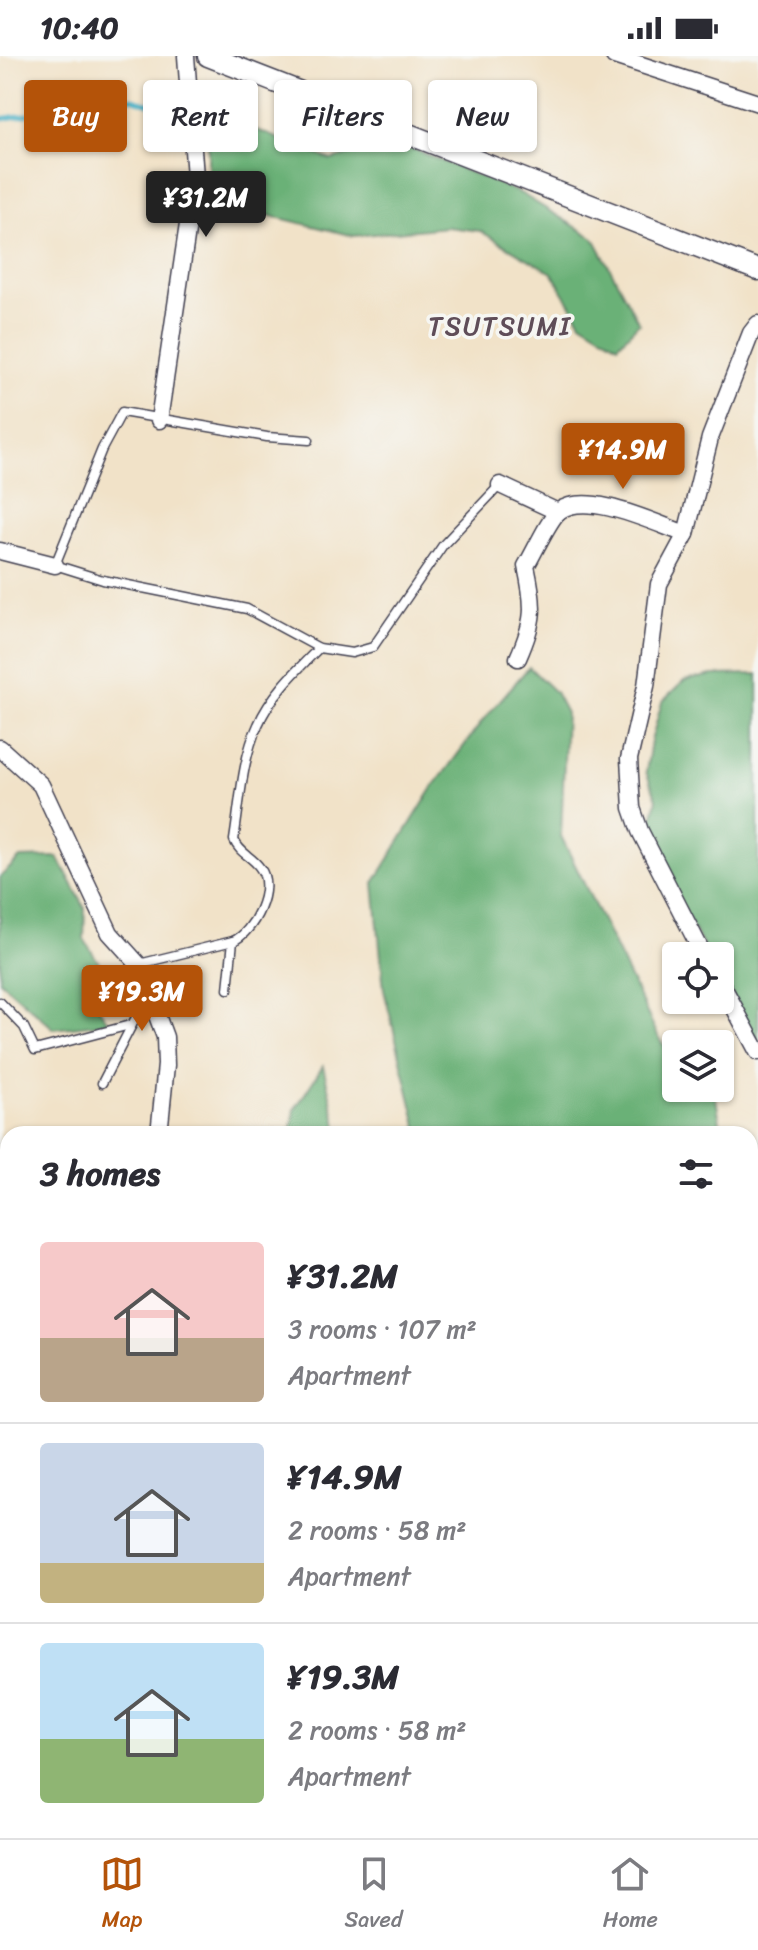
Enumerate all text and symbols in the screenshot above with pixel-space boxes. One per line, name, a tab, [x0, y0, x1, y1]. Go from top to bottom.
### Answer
text: 10:40	[40, 1, 119, 55]
chip: Buy	[24, 80, 127, 152]
chip: Rent	[143, 80, 258, 152]
chip: Filters	[274, 80, 412, 152]
chip: New	[428, 80, 537, 152]
pin: ¥31.2M	[141, 171, 271, 239]
text: ¥31.2M	[164, 174, 248, 220]
district label: TSUTSUMI	[428, 303, 572, 349]
pin: ¥14.9M	[558, 423, 688, 491]
text: ¥14.9M	[580, 426, 666, 472]
map controls	[662, 942, 734, 1102]
button: locate	[662, 942, 734, 1014]
pin: ¥19.3M	[77, 965, 207, 1033]
text: ¥19.3M	[100, 968, 184, 1014]
button: layers	[662, 1030, 734, 1102]
text: 3 homes	[40, 1144, 160, 1204]
icon: filters	[674, 1152, 718, 1196]
text: ¥31.2M	[288, 1246, 398, 1306]
icon: home	[104, 1274, 200, 1370]
text: 3 rooms · 107 m²	[288, 1306, 477, 1352]
text: Apartment	[288, 1352, 411, 1398]
text: ¥14.9M	[288, 1447, 402, 1507]
icon: home	[104, 1475, 200, 1571]
text: 2 rooms · 58 m²	[288, 1507, 466, 1553]
text: Apartment	[288, 1553, 411, 1599]
text: ¥19.3M	[288, 1647, 399, 1707]
icon: home	[104, 1675, 200, 1771]
text: 2 rooms · 58 m²	[288, 1707, 466, 1753]
text: Apartment	[288, 1753, 411, 1799]
tab: Map	[100, 1852, 144, 1939]
tab: Saved	[345, 1852, 403, 1939]
tab: Home	[603, 1852, 658, 1939]

